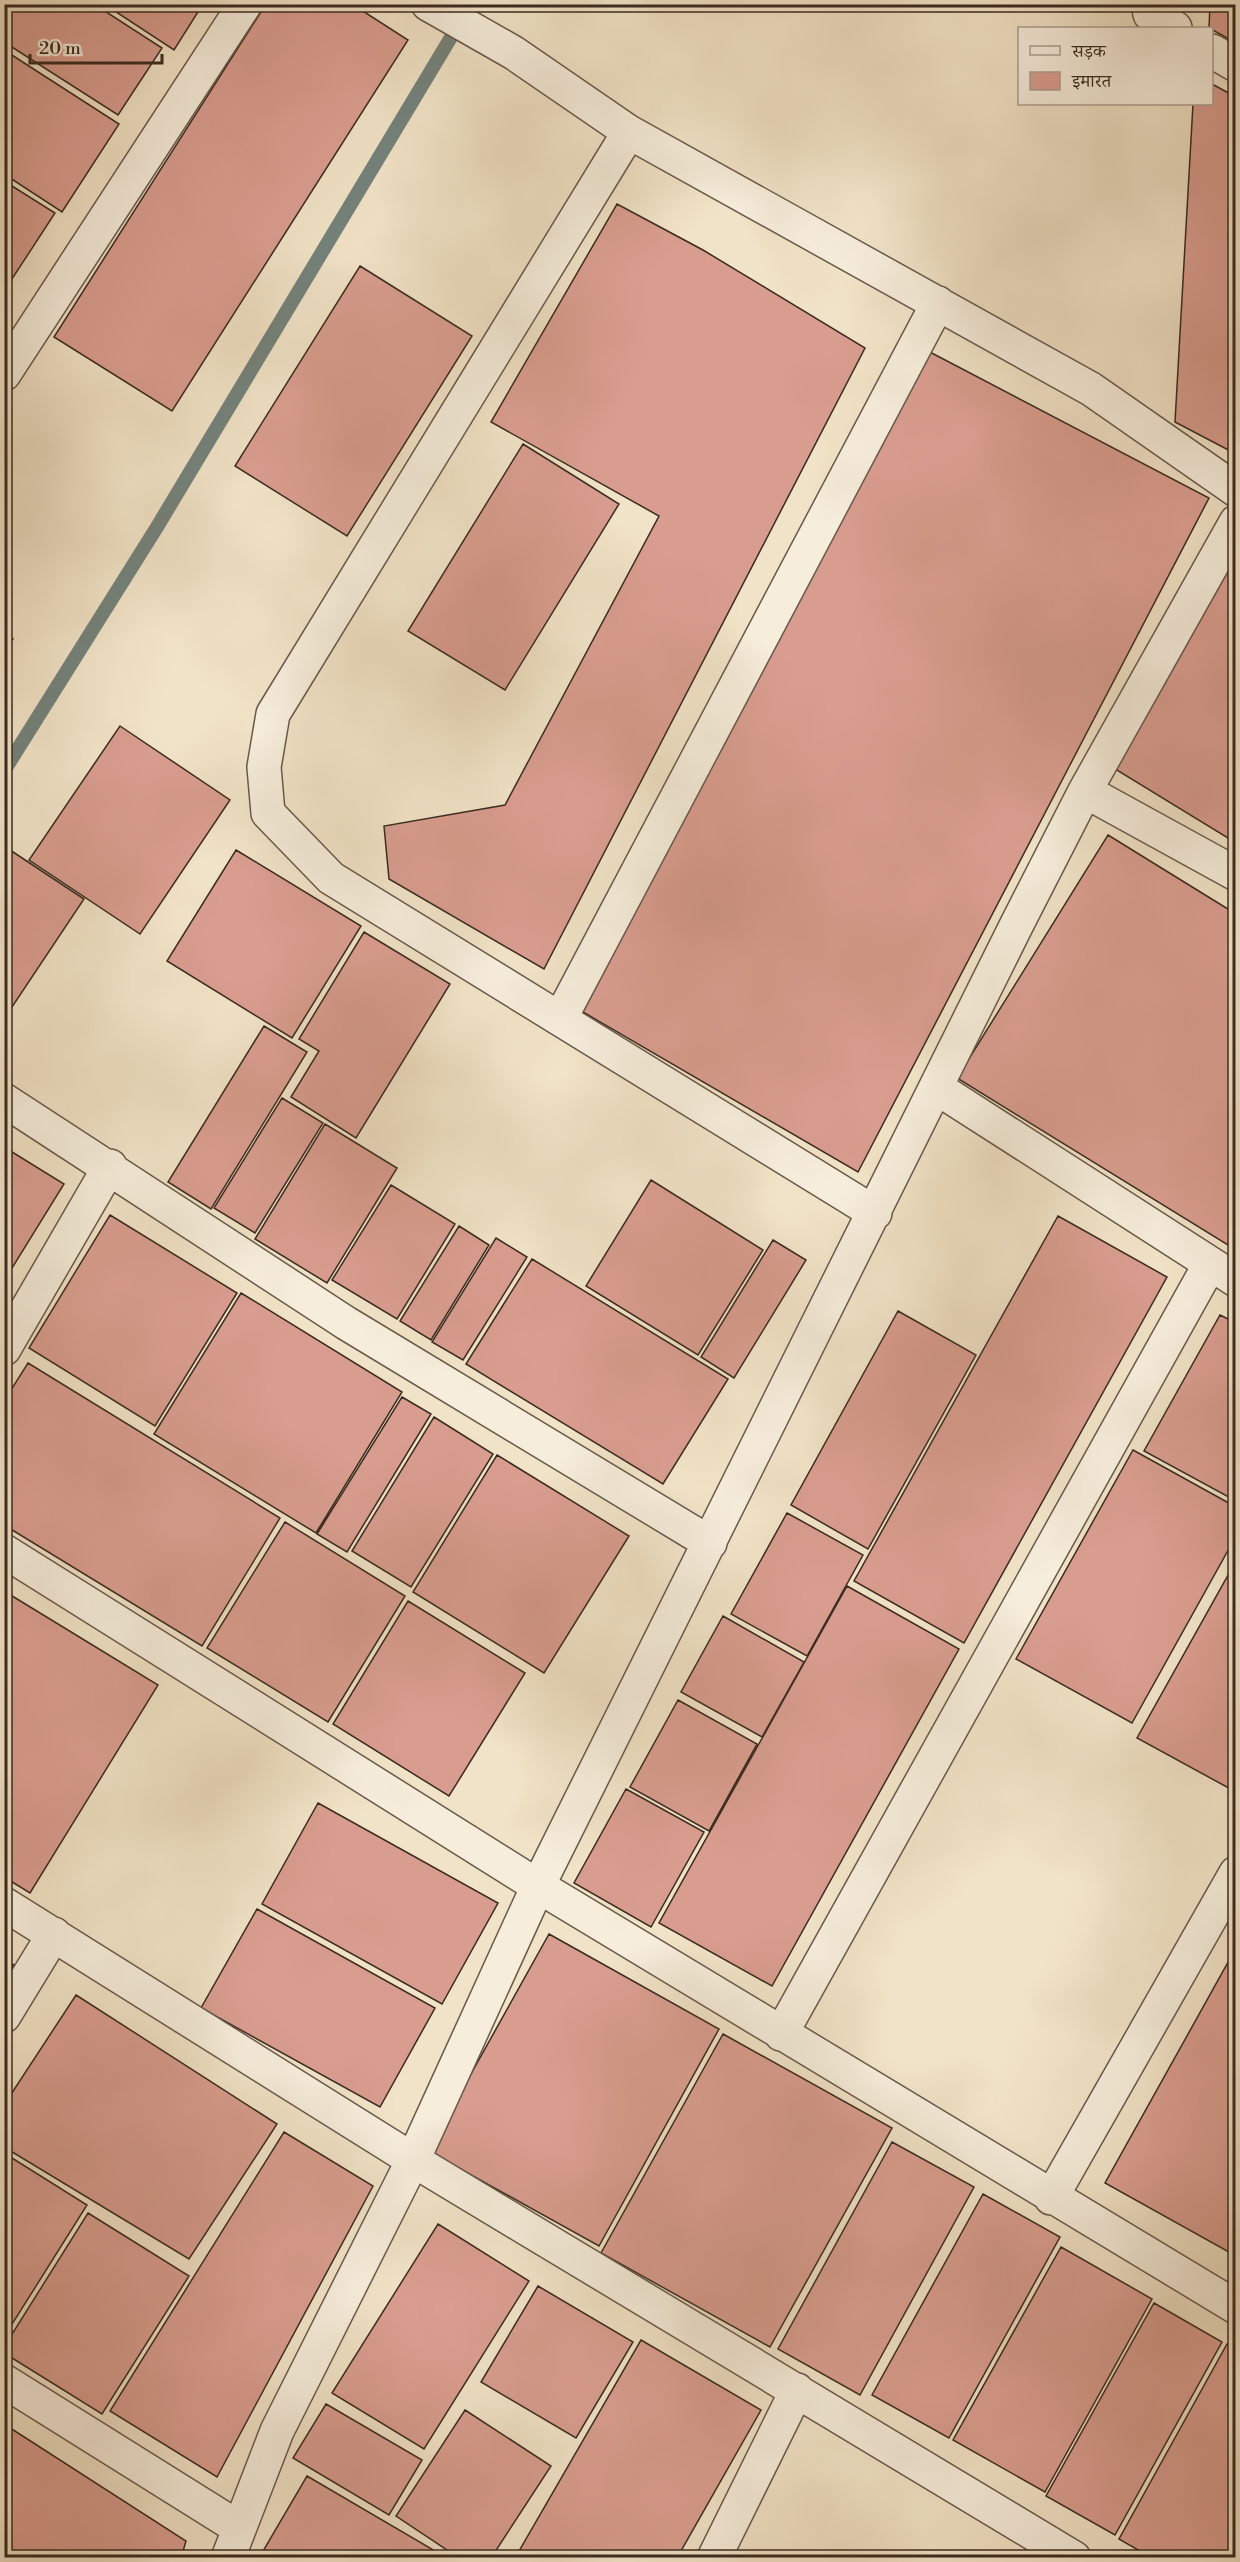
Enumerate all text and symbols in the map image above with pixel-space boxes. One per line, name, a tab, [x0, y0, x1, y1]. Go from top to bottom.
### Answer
scale bar	[30, 27, 162, 65]
legend	[1018, 27, 1213, 105]
text: 20 m	[39, 37, 81, 60]
text: सड़क	[1071, 40, 1107, 63]
text: इमारत	[1071, 70, 1112, 93]

